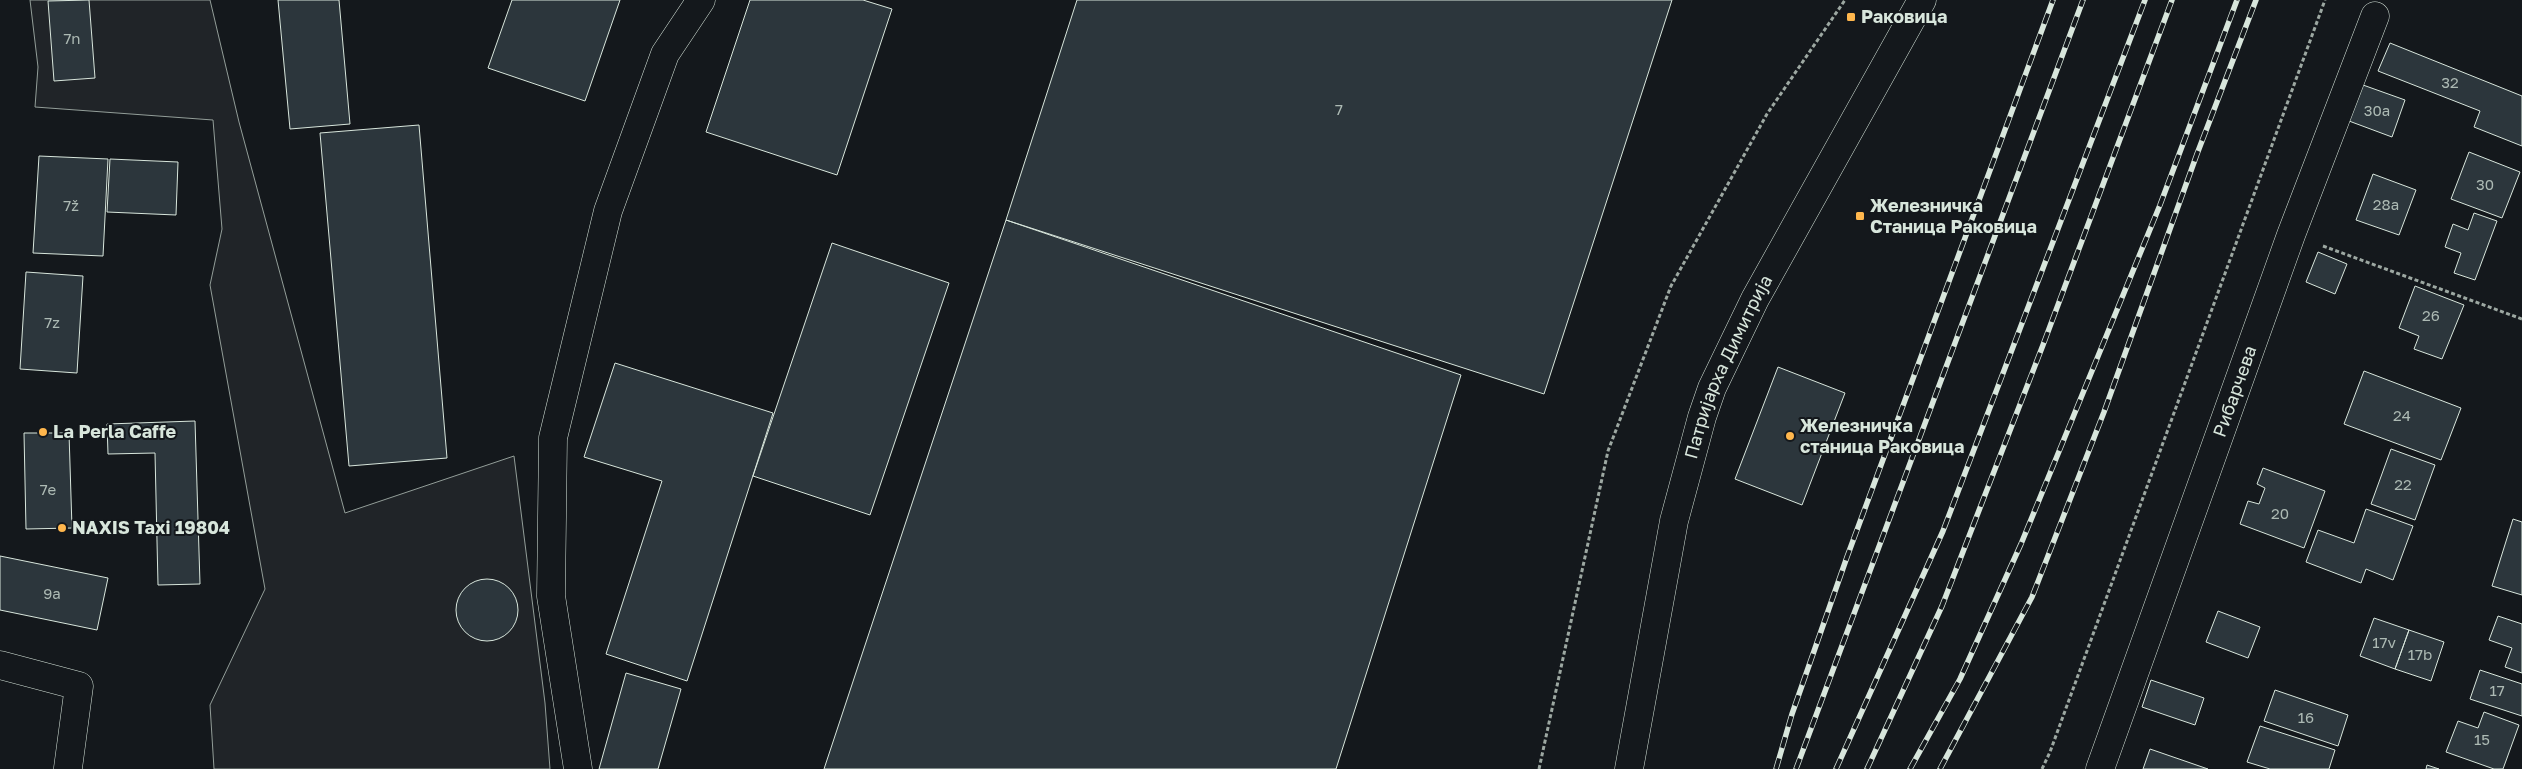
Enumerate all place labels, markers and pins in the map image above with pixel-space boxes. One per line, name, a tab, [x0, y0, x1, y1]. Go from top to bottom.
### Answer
place label: Раковица	[1861, 5, 1947, 27]
marker: Раковица	[1845, 11, 1857, 23]
place label: Железничка Станица Раковица	[1870, 194, 2037, 237]
marker: Железничка Станица Раковица	[1854, 210, 1866, 222]
place label: Железничка станица Раковица	[1800, 414, 1964, 457]
place label: La Perla Caffe	[53, 420, 177, 442]
marker: La Perla Caffe	[37, 426, 49, 438]
marker: Железничка станица Раковица	[1784, 430, 1796, 442]
place label: NAXIS Taxi 19804	[72, 516, 230, 538]
marker: NAXIS Taxi 19804	[56, 522, 68, 534]

